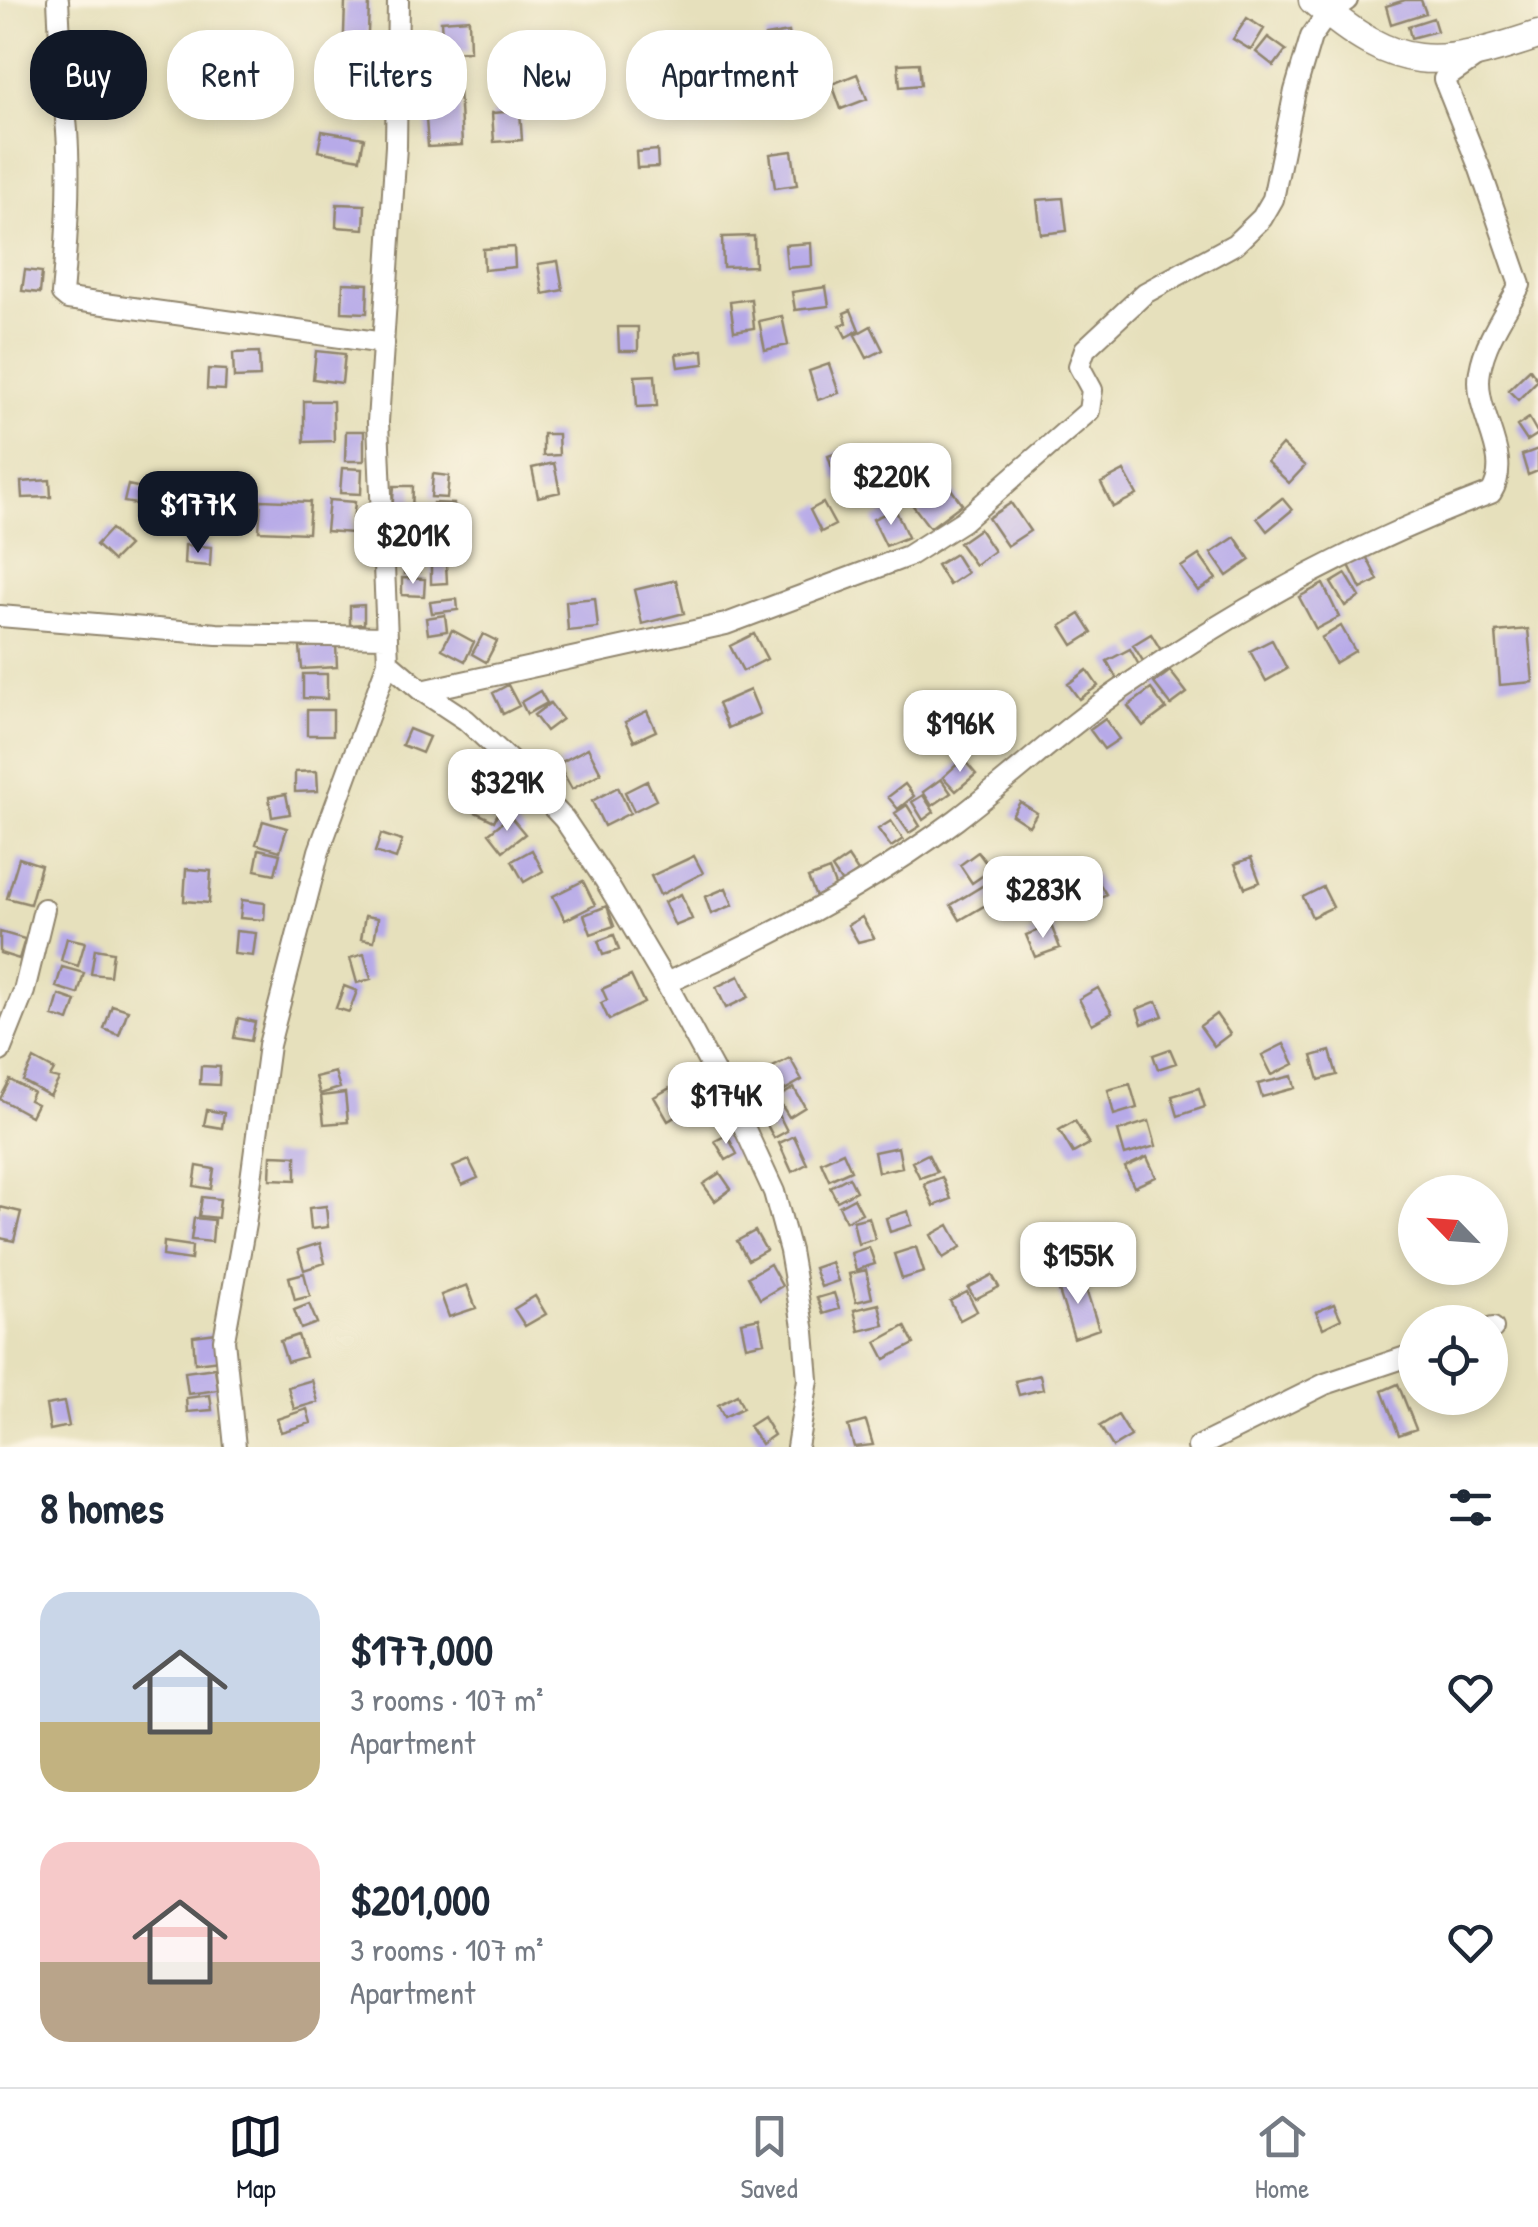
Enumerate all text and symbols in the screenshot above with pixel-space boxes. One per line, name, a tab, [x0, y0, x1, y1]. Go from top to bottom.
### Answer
chip: Buy	[30, 30, 147, 120]
chip: Rent	[167, 30, 294, 120]
chip: Filters	[314, 30, 467, 120]
chip: New	[487, 30, 606, 120]
chip: Apartment	[626, 30, 833, 120]
pin: $220K	[821, 443, 961, 528]
text: $220K	[852, 454, 930, 497]
pin: $177K	[128, 471, 268, 556]
text: $177K	[160, 482, 236, 525]
pin: $201K	[343, 502, 483, 587]
text: $201K	[376, 513, 450, 556]
pin: $196K	[890, 690, 1030, 775]
text: $196K	[925, 701, 995, 744]
pin: $329K	[437, 749, 577, 834]
text: $329K	[470, 760, 544, 803]
pin: $283K	[973, 856, 1113, 941]
text: $283K	[1005, 867, 1081, 910]
pin: $174K	[656, 1062, 796, 1147]
text: $174K	[690, 1073, 762, 1116]
north arrow	[1398, 1175, 1508, 1285]
map controls	[1398, 1175, 1508, 1415]
pin: $155K	[1008, 1222, 1148, 1307]
text: $155K	[1042, 1233, 1114, 1276]
button: locate	[1398, 1305, 1508, 1415]
text: 8 homes	[40, 1479, 164, 1536]
icon: filters	[1443, 1480, 1498, 1535]
text: $177,000	[350, 1621, 493, 1678]
icon: home	[120, 1632, 240, 1752]
icon: heart	[1443, 1665, 1498, 1720]
text: 3 rooms · 107 m²	[350, 1678, 543, 1721]
text: Apartment	[350, 1721, 475, 1764]
text: $201,000	[350, 1871, 490, 1928]
icon: home	[120, 1882, 240, 2002]
icon: heart	[1443, 1915, 1498, 1970]
text: 3 rooms · 107 m²	[350, 1928, 543, 1971]
text: Apartment	[350, 1971, 475, 2014]
tab: Map	[228, 2109, 283, 2207]
tab: Saved	[740, 2109, 798, 2207]
tab: Home	[1255, 2109, 1310, 2207]

